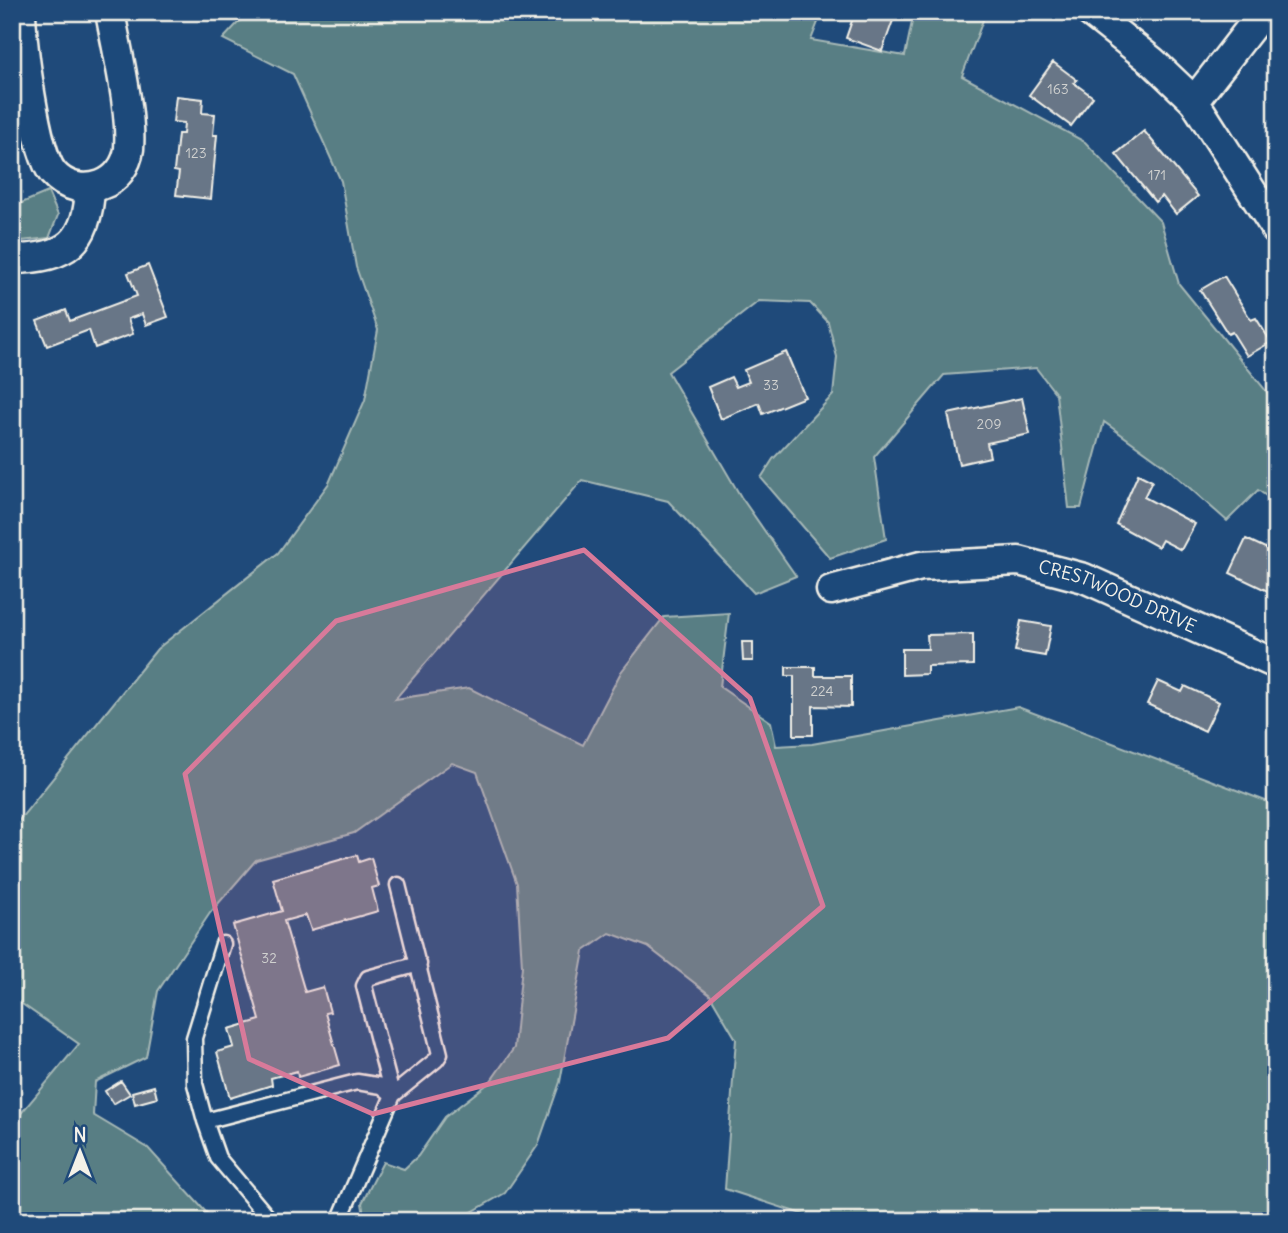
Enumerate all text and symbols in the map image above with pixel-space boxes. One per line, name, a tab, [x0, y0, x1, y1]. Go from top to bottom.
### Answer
house number: 163	[1047, 80, 1069, 98]
house number: 123	[185, 144, 207, 162]
house number: 171	[1148, 166, 1166, 184]
house number: 33	[763, 376, 779, 394]
house number: 209	[977, 415, 1001, 433]
street label: CRESTWOOD DRIVE	[1036, 555, 1200, 638]
house number: 224	[810, 682, 834, 700]
house number: 32	[261, 949, 277, 967]
north arrow	[46, 1118, 116, 1188]
text: N	[73, 1123, 87, 1147]

